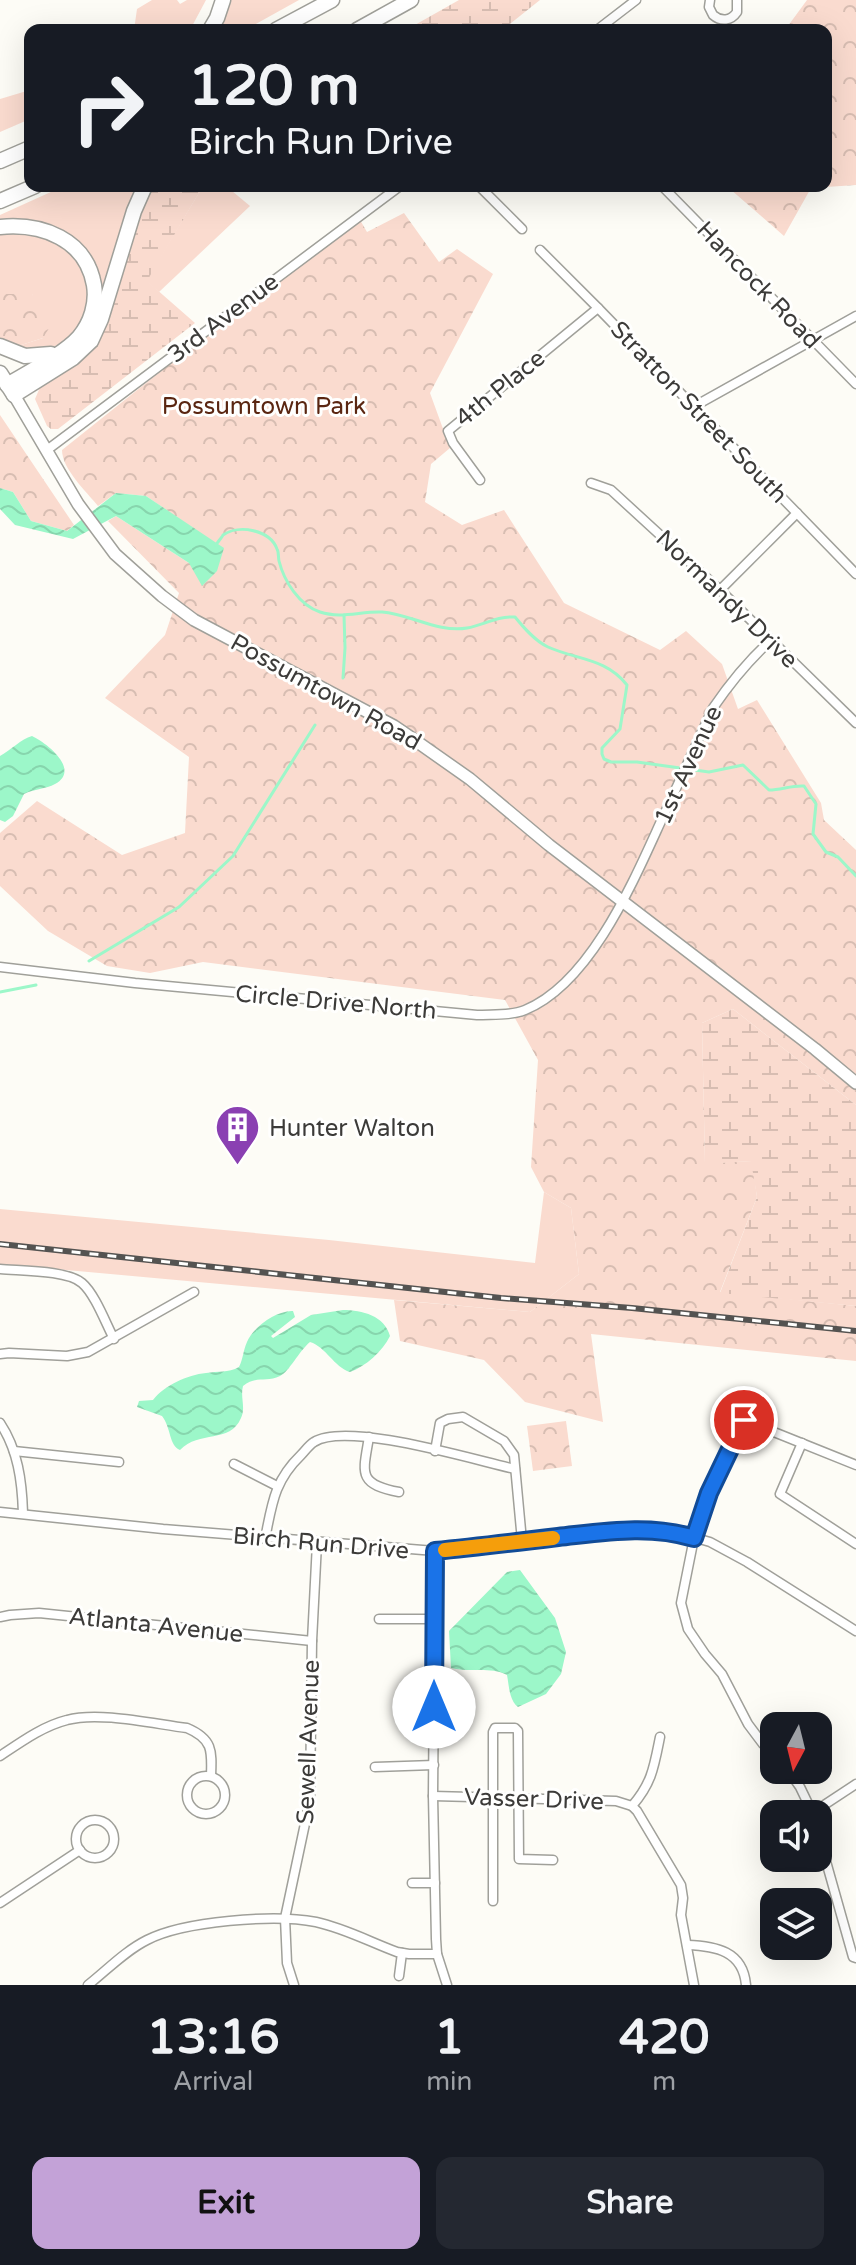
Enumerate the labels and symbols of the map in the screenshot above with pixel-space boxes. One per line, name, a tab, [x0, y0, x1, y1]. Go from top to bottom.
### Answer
street label: Hancock Road	[691, 216, 827, 355]
street label: 3rd Avenue	[162, 267, 284, 369]
street label: Stratton Street South	[604, 315, 793, 509]
street label: 4th Place	[450, 344, 551, 433]
park label: Possumtown Park	[162, 392, 366, 421]
street label: Normandy Drive	[650, 524, 804, 674]
street label: Possumtown Road	[225, 628, 426, 757]
street label: 1st Avenue	[648, 701, 729, 829]
street label: Circle Drive North	[234, 979, 438, 1026]
building icon: Hunter Walton	[214, 1104, 262, 1167]
place label: Hunter Walton	[269, 1114, 435, 1143]
pin	[710, 1386, 778, 1454]
street label: Birch Run Drive	[232, 1521, 410, 1566]
street label: Atlanta Avenue	[67, 1602, 245, 1649]
street label: Sewell Avenue	[291, 1659, 326, 1825]
position arrow	[392, 1665, 476, 1749]
north arrow	[760, 1712, 832, 1784]
street label: Vasser Drive	[464, 1783, 604, 1816]

